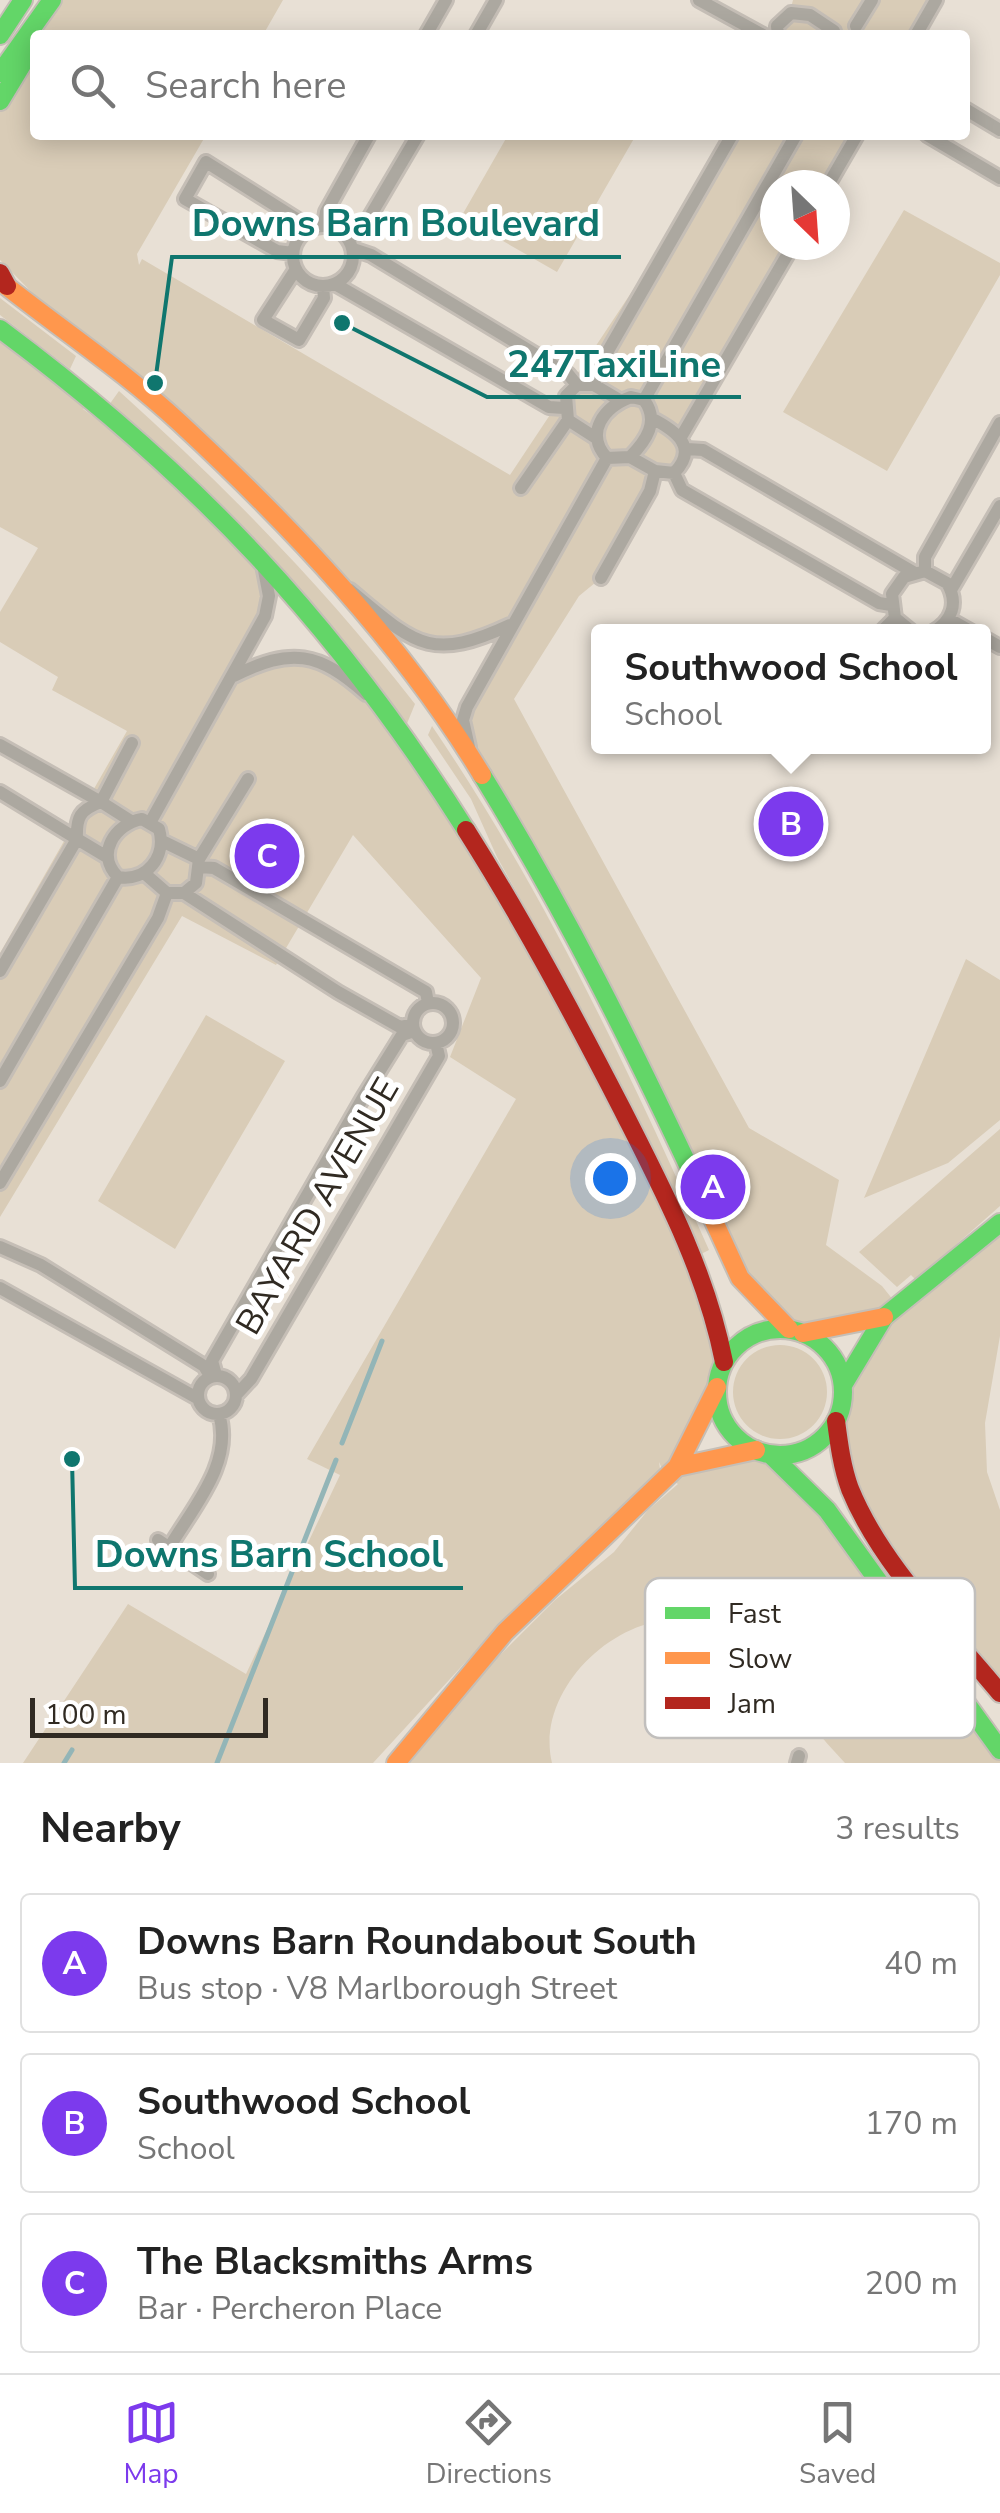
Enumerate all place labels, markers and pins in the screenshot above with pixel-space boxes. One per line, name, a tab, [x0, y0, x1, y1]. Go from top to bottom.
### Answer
callout: Downs Barn Boulevard	[172, 189, 621, 257]
callout: 247TaxiLine	[487, 329, 741, 397]
pin: B	[758, 786, 824, 862]
pin: C	[234, 818, 300, 894]
pin: A	[680, 1150, 746, 1224]
callout: Downs Barn School	[75, 1520, 463, 1588]

